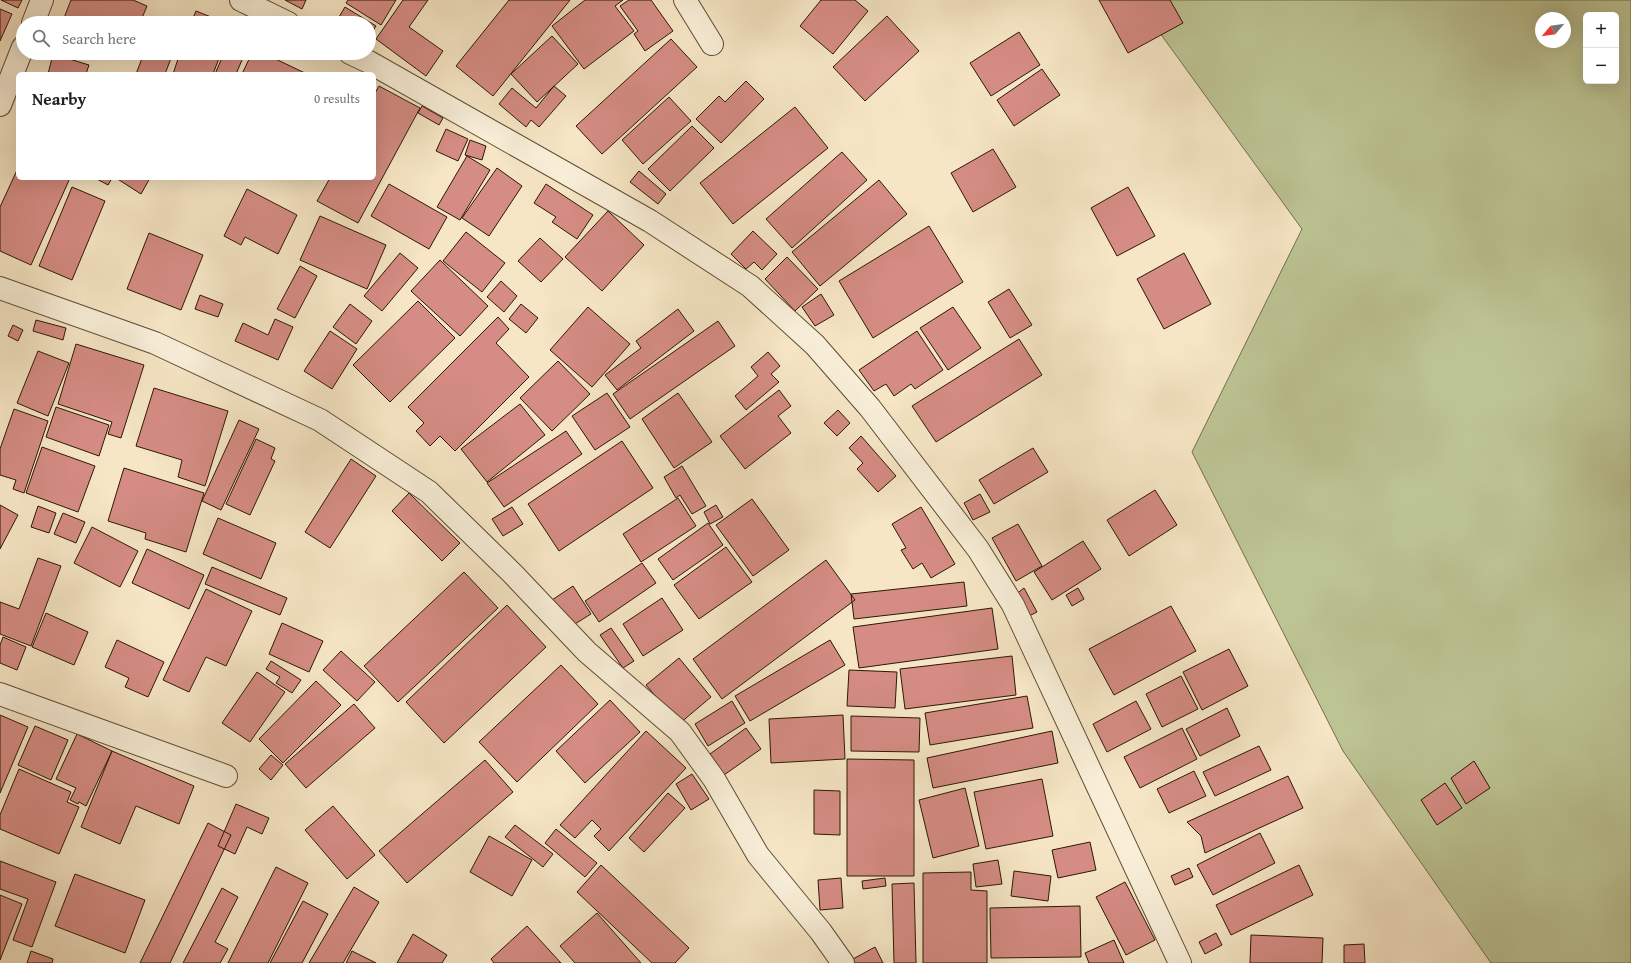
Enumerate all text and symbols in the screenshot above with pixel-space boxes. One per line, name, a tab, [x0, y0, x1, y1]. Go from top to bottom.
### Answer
north arrow	[1535, 12, 1571, 48]
map controls	[1583, 12, 1619, 84]
button: +	[1583, 12, 1619, 48]
search box	[16, 16, 376, 60]
icon: search	[30, 27, 52, 49]
text: Search here	[62, 28, 136, 49]
button: −	[1583, 48, 1619, 84]
text: Nearby	[32, 86, 86, 111]
text: 0 results	[314, 89, 360, 108]

